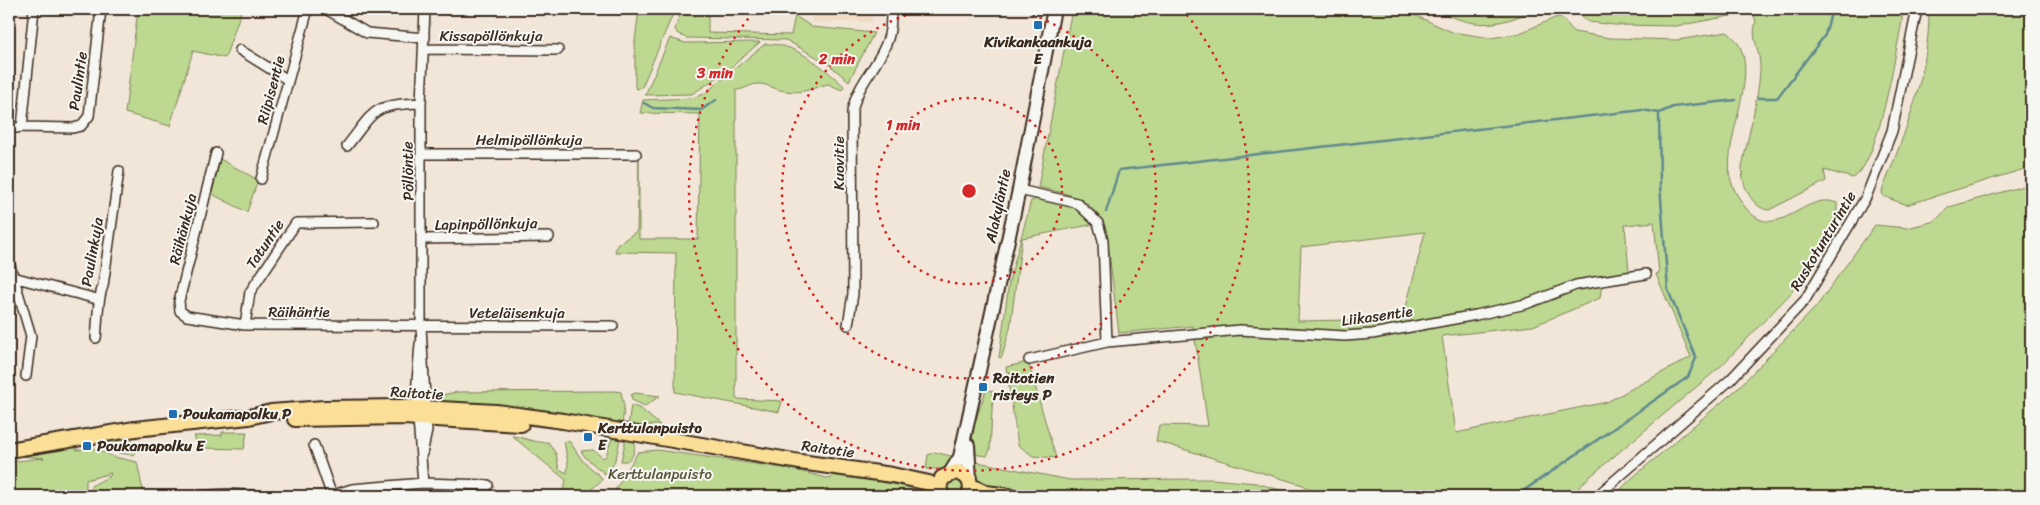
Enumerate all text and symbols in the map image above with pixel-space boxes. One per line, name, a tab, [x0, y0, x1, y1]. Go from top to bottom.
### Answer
marker: Kivikankaankuja E	[1032, 19, 1044, 31]
street label: Kissapöllönkuja	[440, 23, 543, 49]
place label: Kivikankaankuja E	[983, 29, 1092, 72]
text: 2 min	[818, 46, 856, 72]
street label: Paulintie	[61, 50, 95, 112]
street label: Riipisentie	[249, 53, 293, 127]
text: 3 min	[696, 60, 734, 86]
text: 1 min	[886, 112, 921, 138]
street label: Helmipöllönkuja	[476, 127, 583, 153]
street label: Kuovitie	[826, 136, 852, 190]
street label: Pöllöntie	[394, 141, 422, 201]
street label: Alakyläntie	[977, 166, 1019, 246]
centre of rings	[960, 182, 978, 200]
street label: Ruskotunturintie	[1783, 186, 1863, 296]
street label: Räihänkuja	[162, 190, 205, 267]
street label: Lapinpöllönkuja	[434, 210, 538, 238]
street label: Tatuntie	[239, 214, 291, 274]
street label: Paulinkuja	[73, 215, 111, 289]
street label: Liikasentie	[1340, 298, 1414, 334]
street label: Räihäntie	[268, 299, 330, 325]
street label: Veteläisenkuja	[469, 300, 565, 326]
place label: Raitotien risteys P	[992, 365, 1055, 408]
street label: Raitotie	[390, 379, 445, 407]
marker: Raitotien risteys P	[977, 381, 989, 393]
place label: Poukamapolku P	[183, 401, 292, 427]
marker: Poukamapolku P	[167, 408, 179, 420]
place label: Kerttulanpuisto E	[597, 415, 702, 458]
marker: Kerttulanpuisto E	[582, 431, 594, 443]
street label: Raitotie	[800, 432, 856, 466]
place label: Poukamapolku E	[97, 433, 206, 459]
marker: Poukamapolku E	[81, 440, 93, 452]
park label: Kerttulanpuisto	[608, 461, 712, 487]

